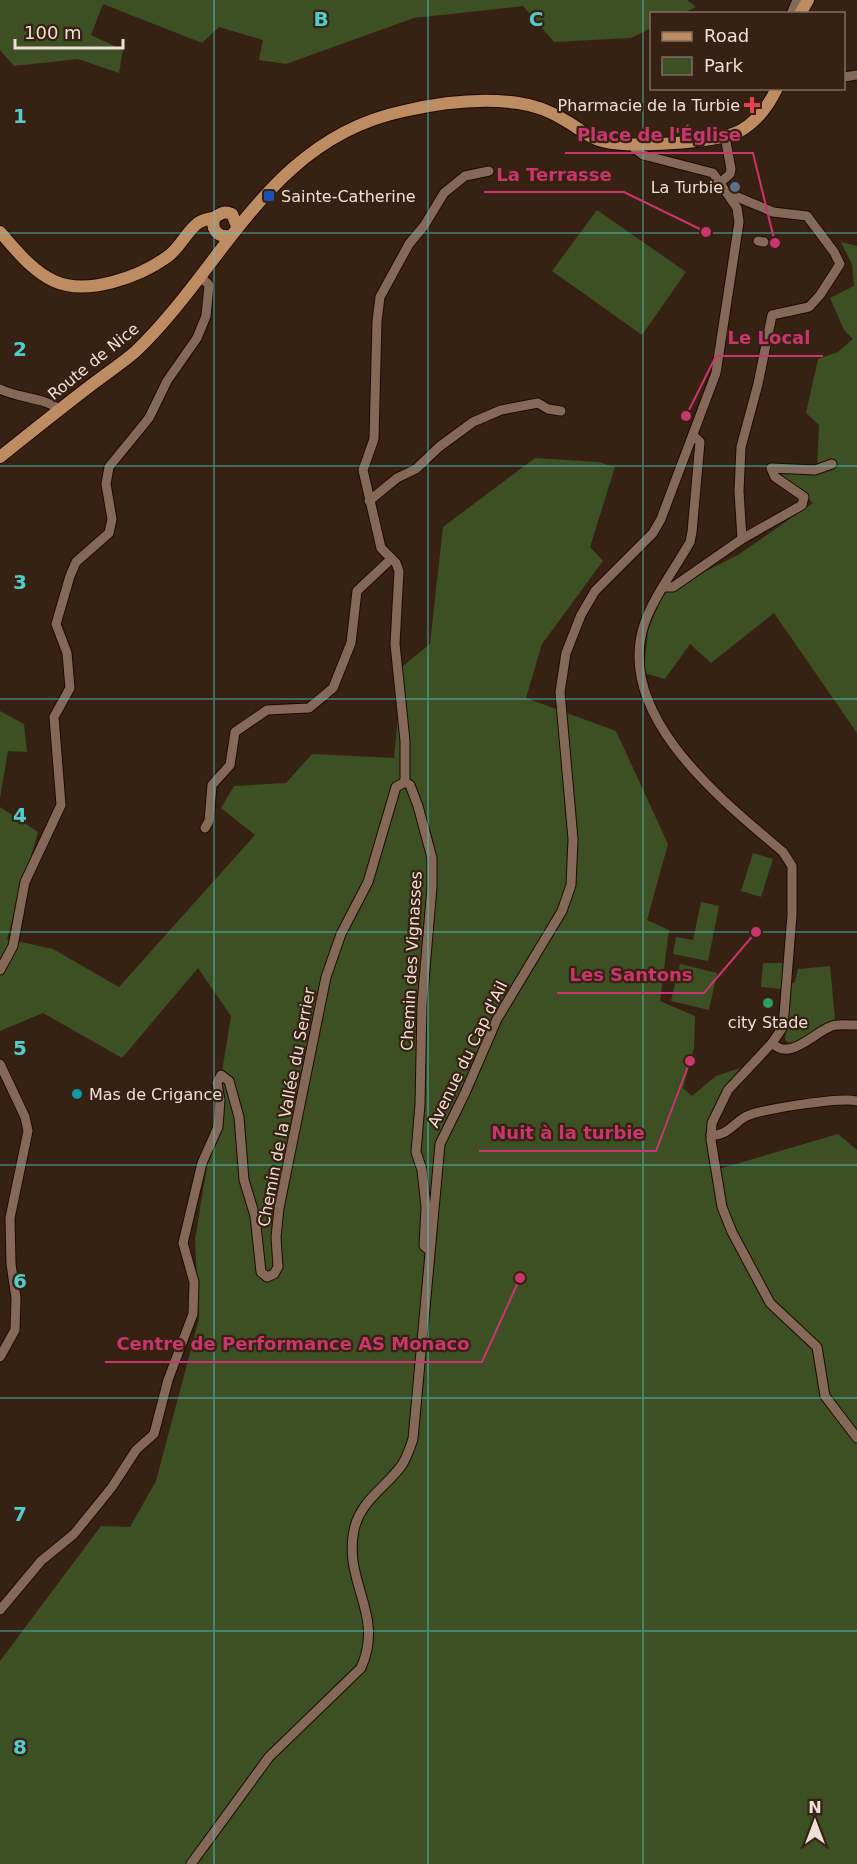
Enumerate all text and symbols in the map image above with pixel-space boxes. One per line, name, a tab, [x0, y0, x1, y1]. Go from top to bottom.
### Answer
text: B	[313, 7, 329, 31]
text: C	[529, 7, 543, 31]
scale bar	[15, 12, 123, 50]
legend	[650, 12, 845, 90]
text: 100 m	[24, 22, 82, 43]
text: Road	[704, 25, 749, 46]
text: Park	[704, 55, 743, 76]
place label: Pharmacie de la Turbie	[558, 96, 740, 115]
marker: Pharmacie de la Turbie	[745, 98, 759, 112]
text: 1	[13, 104, 27, 128]
callout: Place de l'Église	[565, 117, 753, 153]
text: Place de l'Église	[577, 124, 741, 145]
callout: La Terrasse	[484, 156, 624, 192]
text: La Terrasse	[496, 164, 612, 185]
place label: La Turbie	[651, 178, 723, 197]
marker: La Turbie	[728, 180, 742, 194]
place label: Sainte-Catherine	[281, 187, 416, 206]
marker: Sainte-Catherine	[262, 189, 276, 203]
street label: Route de Nice	[44, 319, 143, 404]
callout: Le Local	[716, 320, 823, 356]
text: Le Local	[728, 327, 810, 348]
text: 2	[13, 337, 27, 361]
text: 3	[13, 570, 27, 594]
text: 4	[13, 803, 27, 827]
street label: Chemin des Vignasses	[397, 871, 426, 1051]
callout: Les Santons	[557, 957, 704, 993]
text: Les Santons	[569, 964, 693, 985]
street label: Avenue du Cap d'Ail	[424, 978, 511, 1131]
street label: Chemin de la Vallée du Serrier	[254, 986, 319, 1228]
marker: city Stade	[761, 996, 775, 1010]
place label: city Stade	[728, 1013, 808, 1032]
text: 5	[13, 1036, 27, 1060]
place label: Mas de Crigance	[89, 1085, 222, 1104]
marker: Mas de Crigance	[70, 1087, 84, 1101]
callout: Nuit à la turbie	[479, 1115, 656, 1151]
text: Nuit à la turbie	[491, 1122, 645, 1143]
text: 6	[13, 1269, 27, 1293]
callout: Centre de Performance AS Monaco	[105, 1326, 482, 1362]
text: Centre de Performance AS Monaco	[116, 1333, 470, 1354]
text: 7	[13, 1502, 27, 1526]
text: 8	[13, 1735, 27, 1759]
north arrow	[785, 1792, 845, 1852]
text: N	[808, 1798, 822, 1817]

